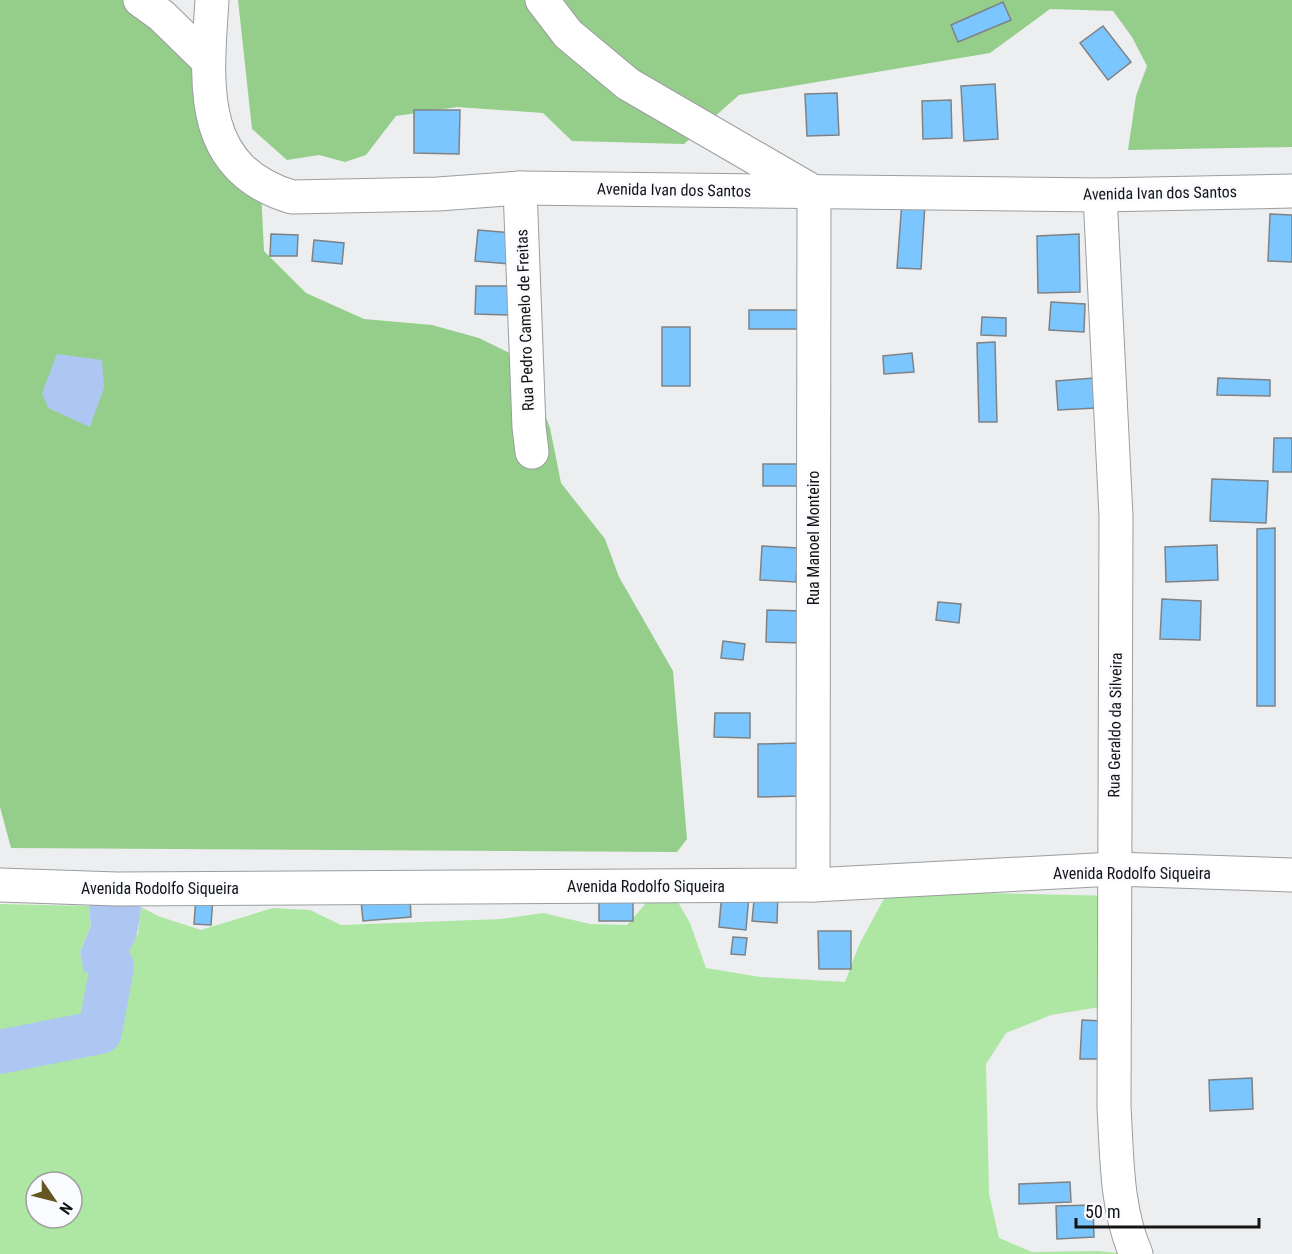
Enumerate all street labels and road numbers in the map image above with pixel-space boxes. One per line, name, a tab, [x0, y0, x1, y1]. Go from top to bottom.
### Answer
street label: Avenida Ivan dos Santos	[597, 179, 751, 201]
street label: Avenida Ivan dos Santos	[1083, 182, 1237, 204]
street label: Rua Pedro Camelo de Freitas	[512, 229, 538, 411]
street label: Rua Manoel Monteiro	[804, 471, 823, 605]
street label: Rua Geraldo da Silveira	[1104, 652, 1126, 798]
street label: Avenida Rodolfo Siqueira	[1053, 864, 1211, 883]
street label: Avenida Rodolfo Siqueira	[567, 877, 725, 896]
street label: Avenida Rodolfo Siqueira	[81, 879, 239, 898]

